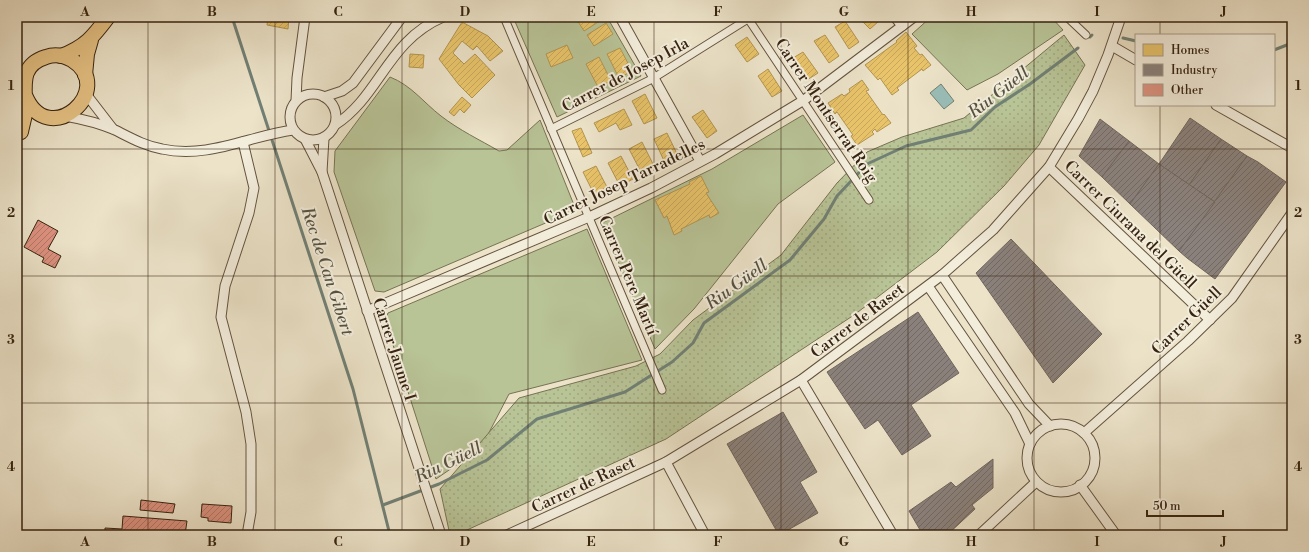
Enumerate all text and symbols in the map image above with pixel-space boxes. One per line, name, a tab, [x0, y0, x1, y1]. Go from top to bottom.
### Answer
text: A	[79, 4, 90, 20]
text: B	[207, 4, 217, 20]
text: C	[333, 4, 343, 20]
text: D	[460, 4, 470, 20]
text: E	[586, 4, 596, 20]
text: F	[713, 4, 723, 20]
text: G	[839, 4, 850, 20]
text: H	[966, 4, 977, 20]
text: I	[1094, 4, 1100, 20]
text: J	[1219, 4, 1227, 20]
street label: Carrer de Josep Irla	[559, 33, 693, 117]
legend	[1135, 34, 1275, 106]
street label: Carrer Montserrat Roig	[771, 35, 882, 187]
text: Homes	[1171, 43, 1209, 58]
water label: Riu Güell	[963, 62, 1034, 124]
text: Industry	[1171, 63, 1218, 78]
text: 1	[8, 78, 15, 94]
text: 1	[1295, 78, 1302, 94]
text: Other	[1171, 83, 1203, 98]
street label: Carrer Josep Tarradelles	[540, 134, 708, 230]
street label: Carrer Ciurana del Güell	[1060, 156, 1201, 293]
water label: Rec de Can Gibert	[296, 203, 358, 339]
text: 2	[7, 205, 15, 221]
text: 2	[1294, 205, 1302, 221]
street label: Carrer Pere Martí	[594, 213, 663, 339]
water label: Riu Güell	[700, 255, 773, 315]
street label: Carrer de Raset	[807, 279, 909, 363]
street label: Carrer Güell	[1147, 282, 1226, 359]
street label: Carrer Jaume I	[368, 295, 420, 403]
text: 3	[7, 332, 15, 348]
text: 3	[1294, 332, 1302, 348]
water label: Riu Güell	[410, 437, 486, 489]
street label: Carrer de Raset	[528, 452, 639, 518]
text: 4	[7, 459, 16, 475]
text: 4	[1294, 459, 1303, 475]
scale bar	[1147, 492, 1223, 518]
text: 50 m	[1153, 499, 1181, 514]
text: A	[79, 534, 90, 550]
text: B	[207, 534, 217, 550]
text: C	[333, 534, 343, 550]
text: D	[460, 534, 470, 550]
text: E	[586, 534, 596, 550]
text: F	[713, 534, 723, 550]
text: G	[839, 534, 850, 550]
text: H	[966, 534, 977, 550]
text: I	[1094, 534, 1100, 550]
text: J	[1219, 534, 1227, 550]

